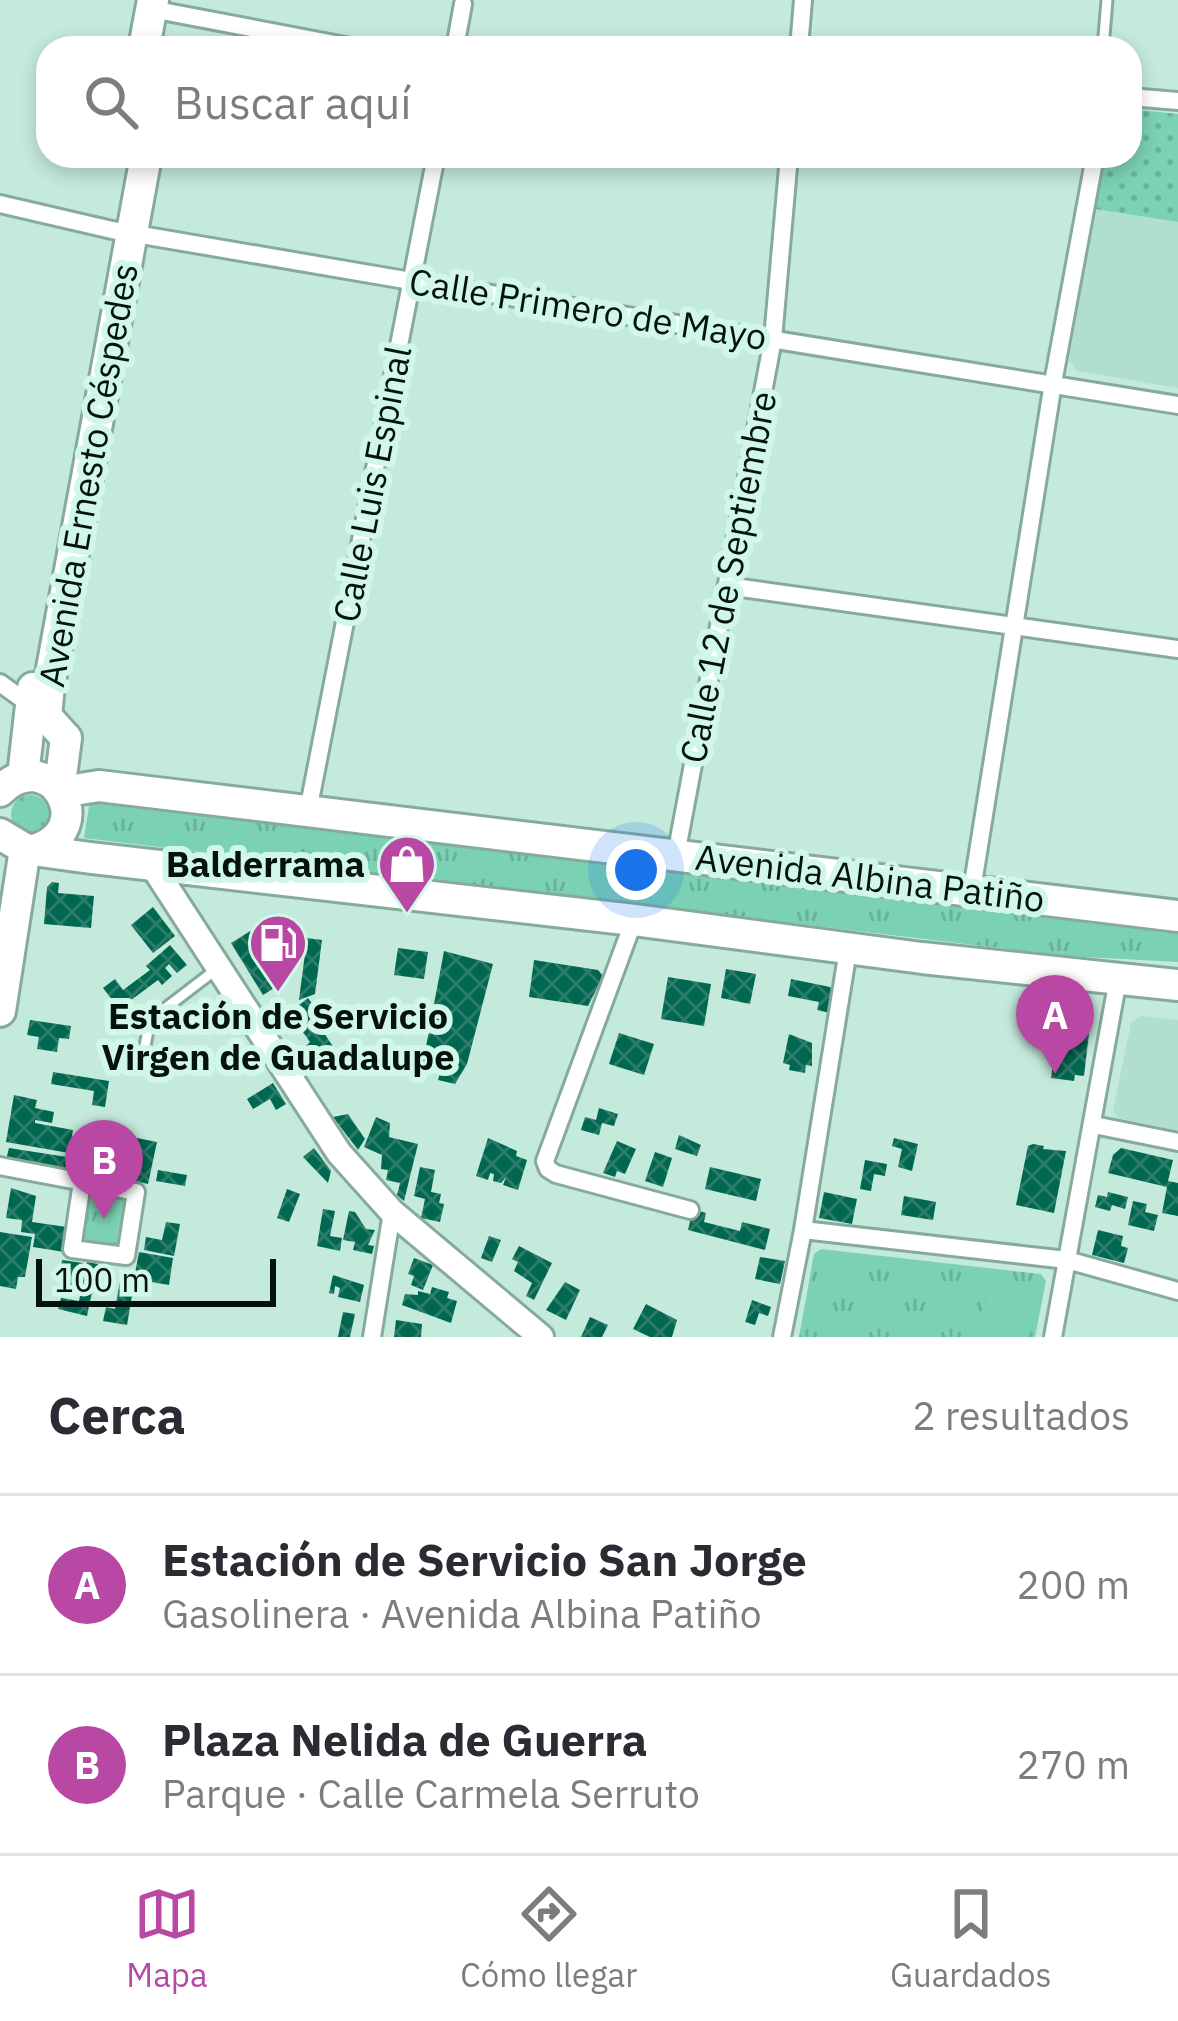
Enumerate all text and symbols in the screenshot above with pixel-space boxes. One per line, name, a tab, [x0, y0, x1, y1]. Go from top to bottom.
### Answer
search box	[36, 36, 1142, 168]
icon: search	[78, 69, 144, 135]
text: Buscar aquí	[174, 73, 412, 131]
street label: Calle Primero de Mayo	[406, 257, 770, 360]
street label: Avenida Ernesto Céspedes	[27, 260, 148, 690]
street label: Calle Luis Espinal	[322, 342, 421, 626]
street label: Calle 12 de Septiembre	[668, 387, 787, 767]
shop icon: Balderrama	[376, 833, 438, 915]
street label: Avenida Albina Patiño	[693, 833, 1047, 922]
place label: Balderrama	[166, 840, 365, 887]
your location	[606, 840, 666, 900]
fuel station icon: Estación de Servicio Virgen de Guadalupe	[247, 912, 309, 994]
pin: A	[1016, 975, 1094, 1074]
place label: Estación de Servicio Virgen de Guadalupe	[102, 992, 454, 1080]
pin: B	[65, 1120, 143, 1219]
scale bar	[36, 1253, 276, 1306]
text: 100 m	[54, 1258, 150, 1301]
text: Cerca	[48, 1382, 186, 1448]
text: 2 resultados	[912, 1390, 1130, 1441]
text: Estación de Servicio San Jorge	[162, 1530, 807, 1588]
text: A	[74, 1559, 100, 1610]
text: 200 m	[1017, 1559, 1130, 1610]
text: Gasolinera · Avenida Albina Patiño	[162, 1588, 762, 1639]
text: Plaza Nelida de Guerra	[162, 1710, 647, 1768]
text: B	[74, 1739, 100, 1790]
text: 270 m	[1017, 1739, 1130, 1790]
text: Parque · Calle Carmela Serruto	[162, 1768, 700, 1819]
tab: Mapa	[126, 1881, 208, 1996]
tab: Cómo llegar	[460, 1881, 637, 1996]
tab: Guardados	[890, 1881, 1052, 1996]

